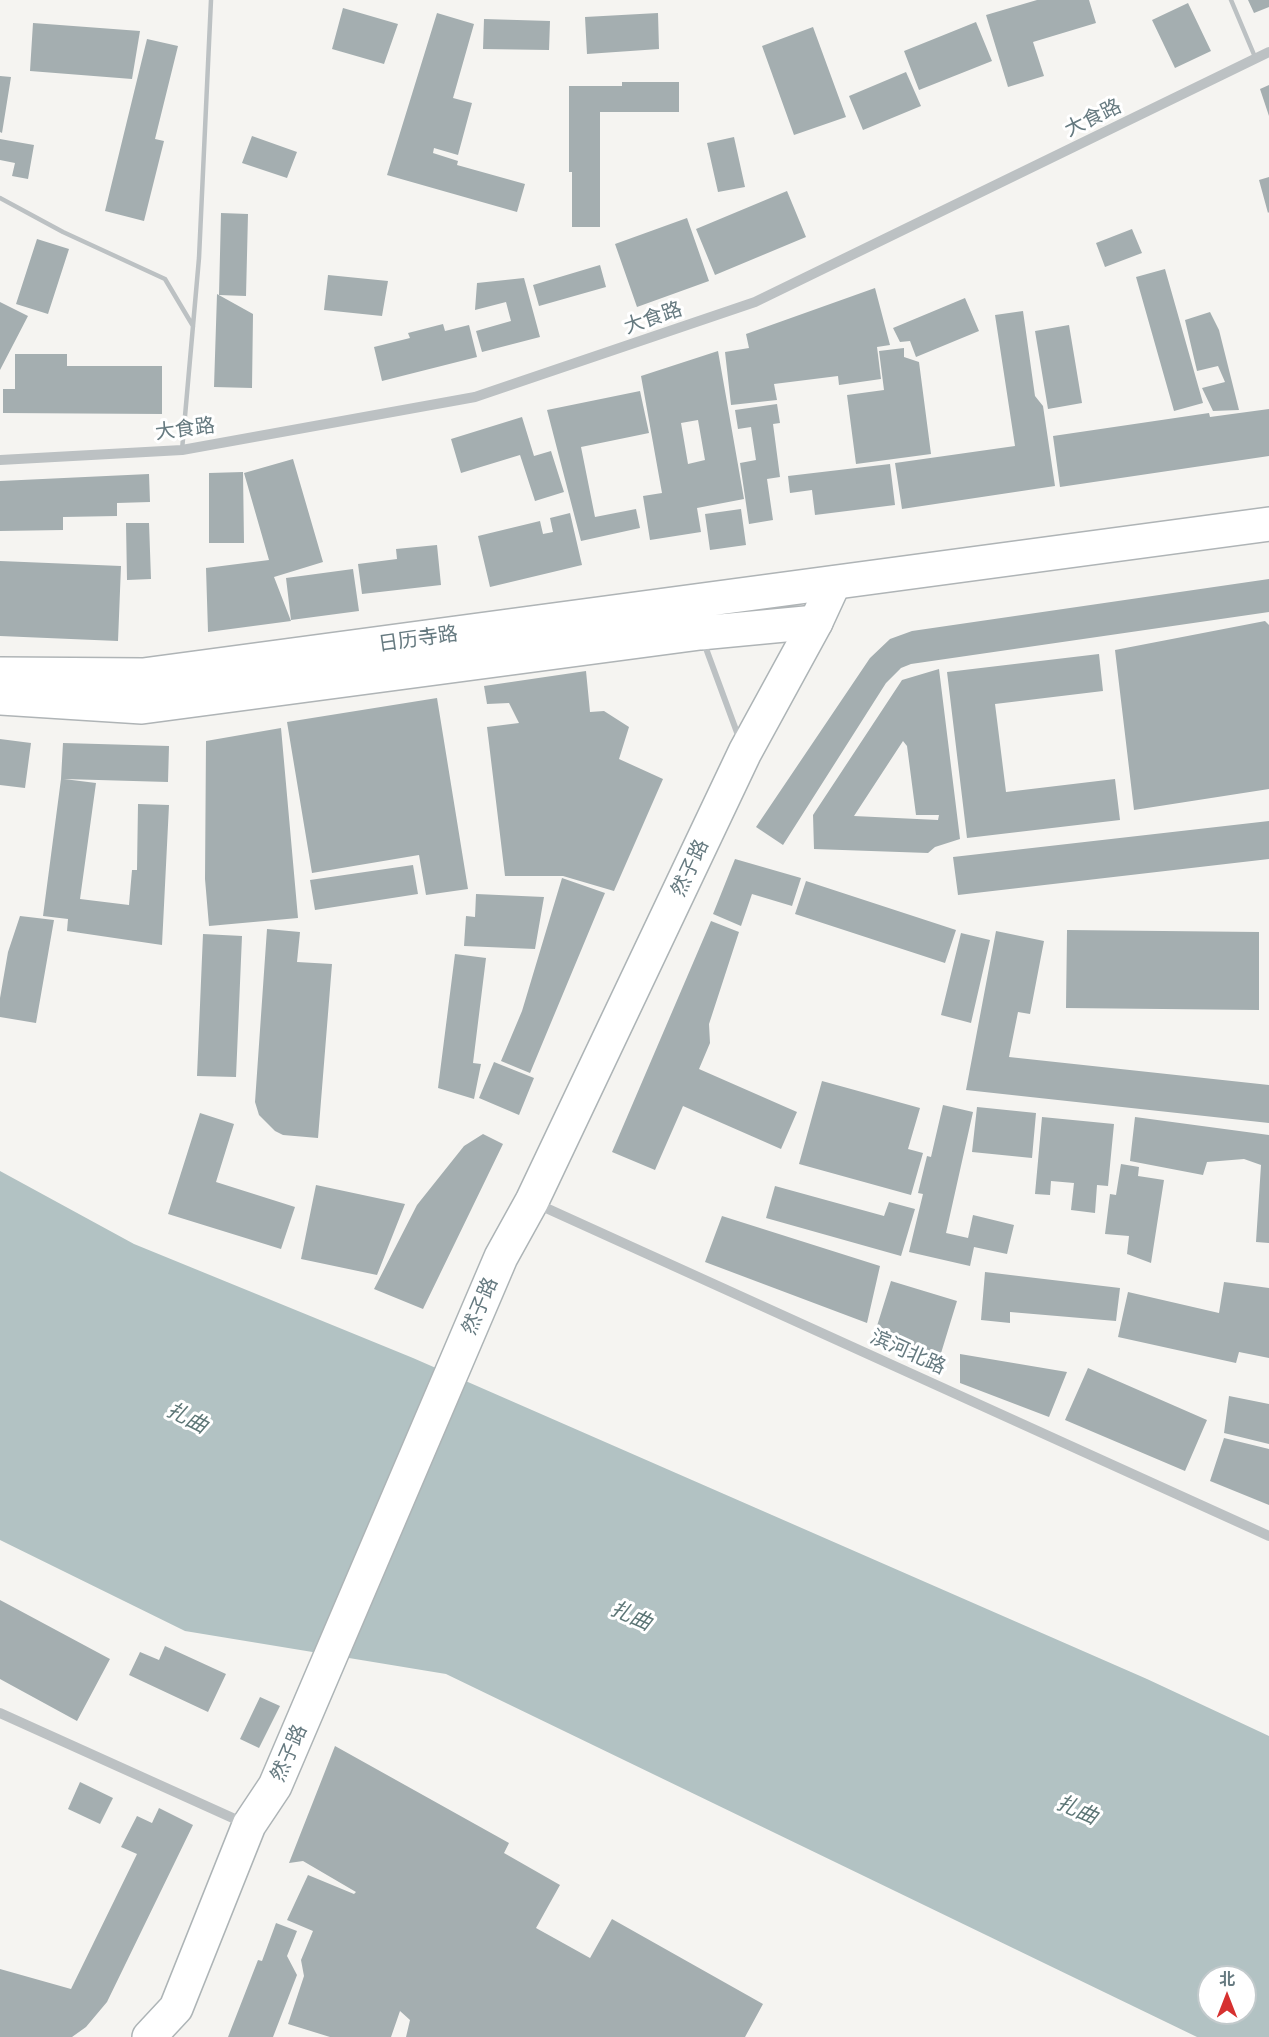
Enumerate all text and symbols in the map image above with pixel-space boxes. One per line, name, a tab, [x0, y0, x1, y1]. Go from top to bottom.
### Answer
street label: 大食路	[1061, 94, 1125, 142]
street label: 大食路	[621, 297, 685, 339]
street label: 大食路	[154, 413, 216, 445]
street label: 日历寺路	[377, 622, 459, 656]
street label: 然子路	[666, 836, 714, 900]
street label: 然子路	[457, 1274, 503, 1338]
street label: 滨河北路	[867, 1325, 949, 1379]
water label: 扎曲	[163, 1397, 211, 1439]
water label: 扎曲	[607, 1596, 655, 1636]
street label: 然子路	[266, 1721, 312, 1785]
water label: 扎曲	[1053, 1790, 1101, 1830]
north arrow	[1197, 1965, 1257, 2025]
text: 北	[1219, 1970, 1235, 1988]

